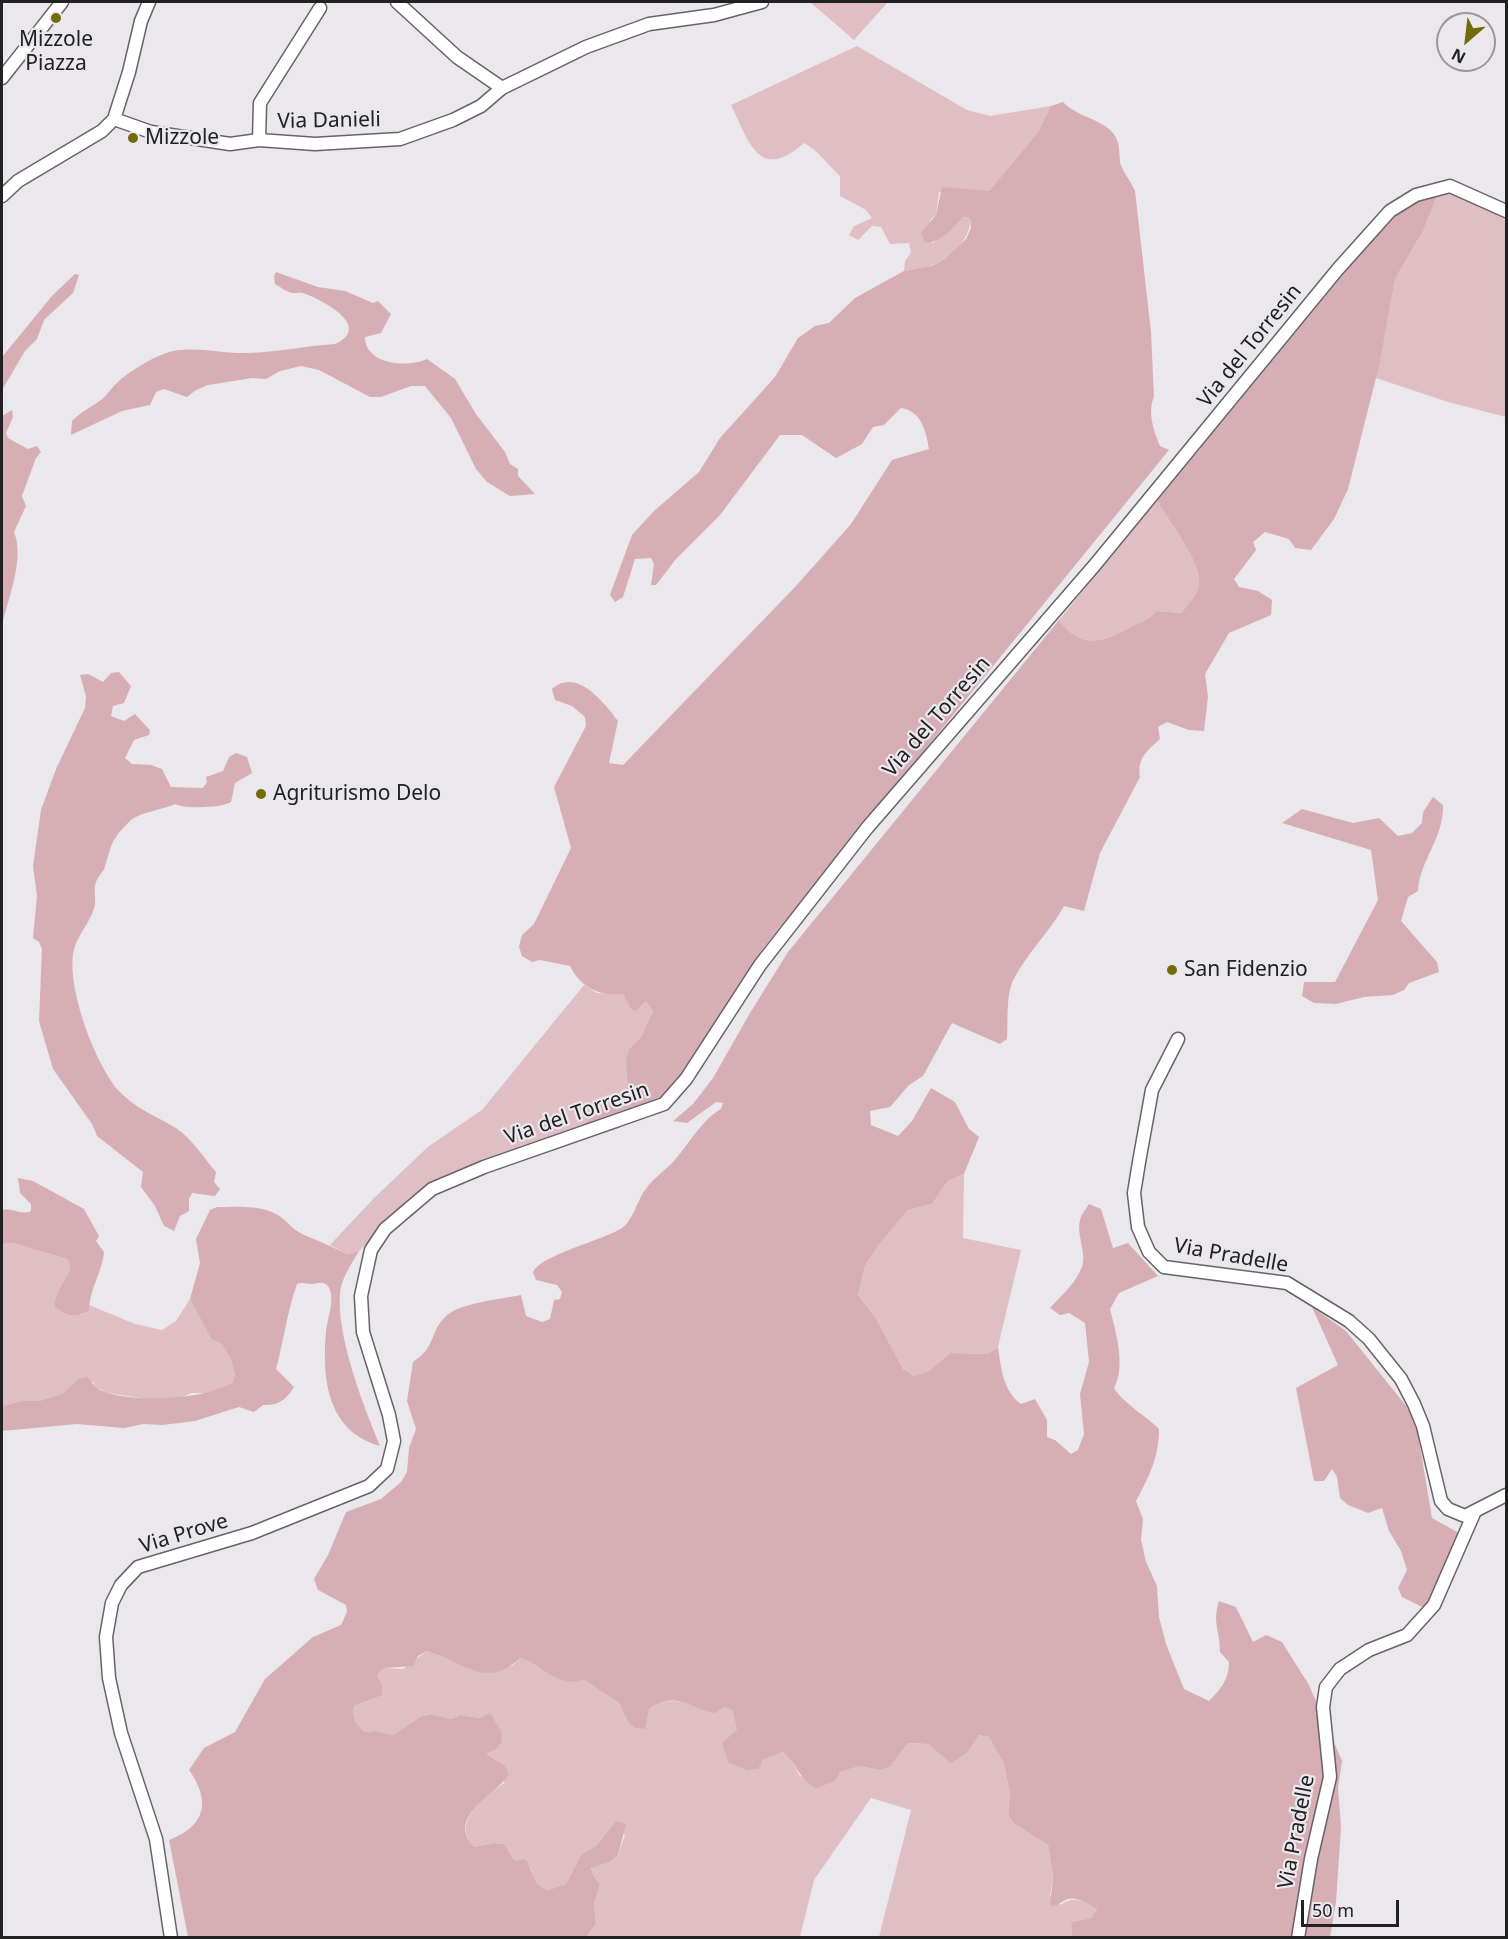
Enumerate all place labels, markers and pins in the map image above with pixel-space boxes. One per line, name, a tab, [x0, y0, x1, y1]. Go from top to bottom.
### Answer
marker: Mizzole Piazza	[49, 11, 63, 25]
place label: Mizzole Piazza	[19, 27, 93, 77]
place label: Mizzole	[145, 125, 219, 151]
marker: Mizzole	[126, 131, 140, 145]
place label: Agriturismo Delo	[273, 781, 441, 807]
marker: Agriturismo Delo	[254, 787, 268, 801]
place label: San Fidenzio	[1184, 957, 1308, 983]
marker: San Fidenzio	[1165, 963, 1179, 977]

